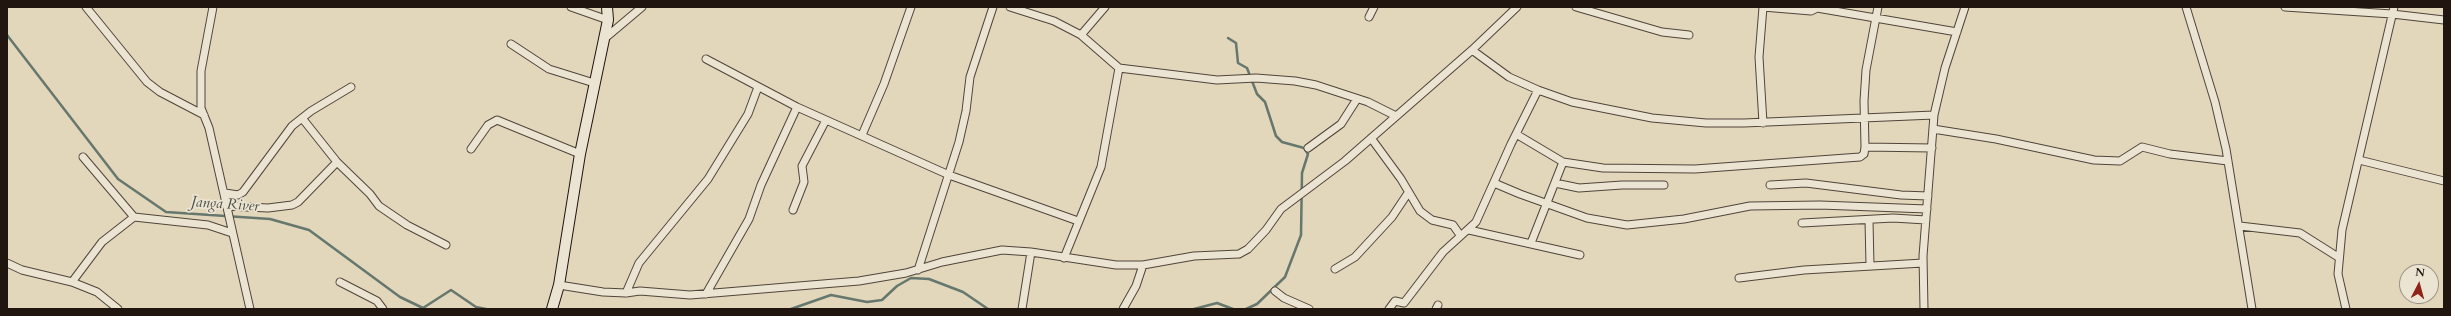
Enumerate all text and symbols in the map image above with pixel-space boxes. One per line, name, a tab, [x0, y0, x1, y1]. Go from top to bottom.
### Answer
water label: Janga River	[190, 194, 260, 216]
north arrow	[2399, 264, 2439, 304]
text: N	[2415, 265, 2426, 281]

